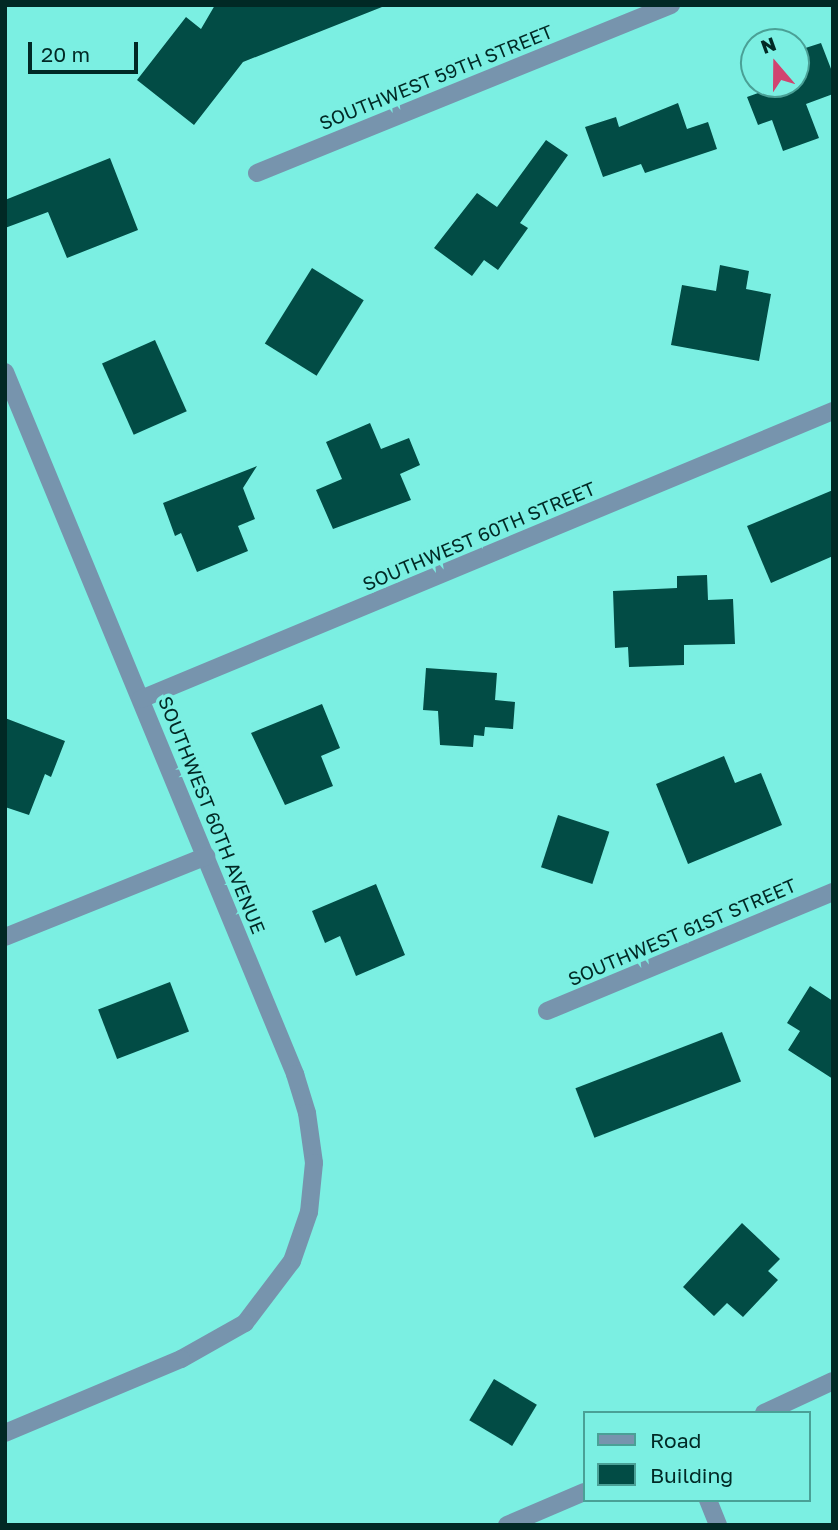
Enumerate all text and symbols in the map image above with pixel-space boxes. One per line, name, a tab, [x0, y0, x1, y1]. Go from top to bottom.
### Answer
street label: SOUTHWEST 59TH STREET	[316, 20, 556, 134]
scale bar	[32, 28, 142, 72]
north arrow	[740, 28, 810, 98]
text: N	[758, 31, 779, 58]
text: 20 m	[41, 41, 90, 67]
street label: SOUTHWEST 60TH STREET	[359, 477, 599, 595]
street label: SOUTHWEST 60TH AVENUE	[154, 693, 270, 937]
street label: SOUTHWEST 61ST STREET	[564, 874, 800, 990]
legend	[582, 1411, 810, 1502]
text: Road	[650, 1427, 701, 1453]
text: Building	[650, 1462, 733, 1488]

